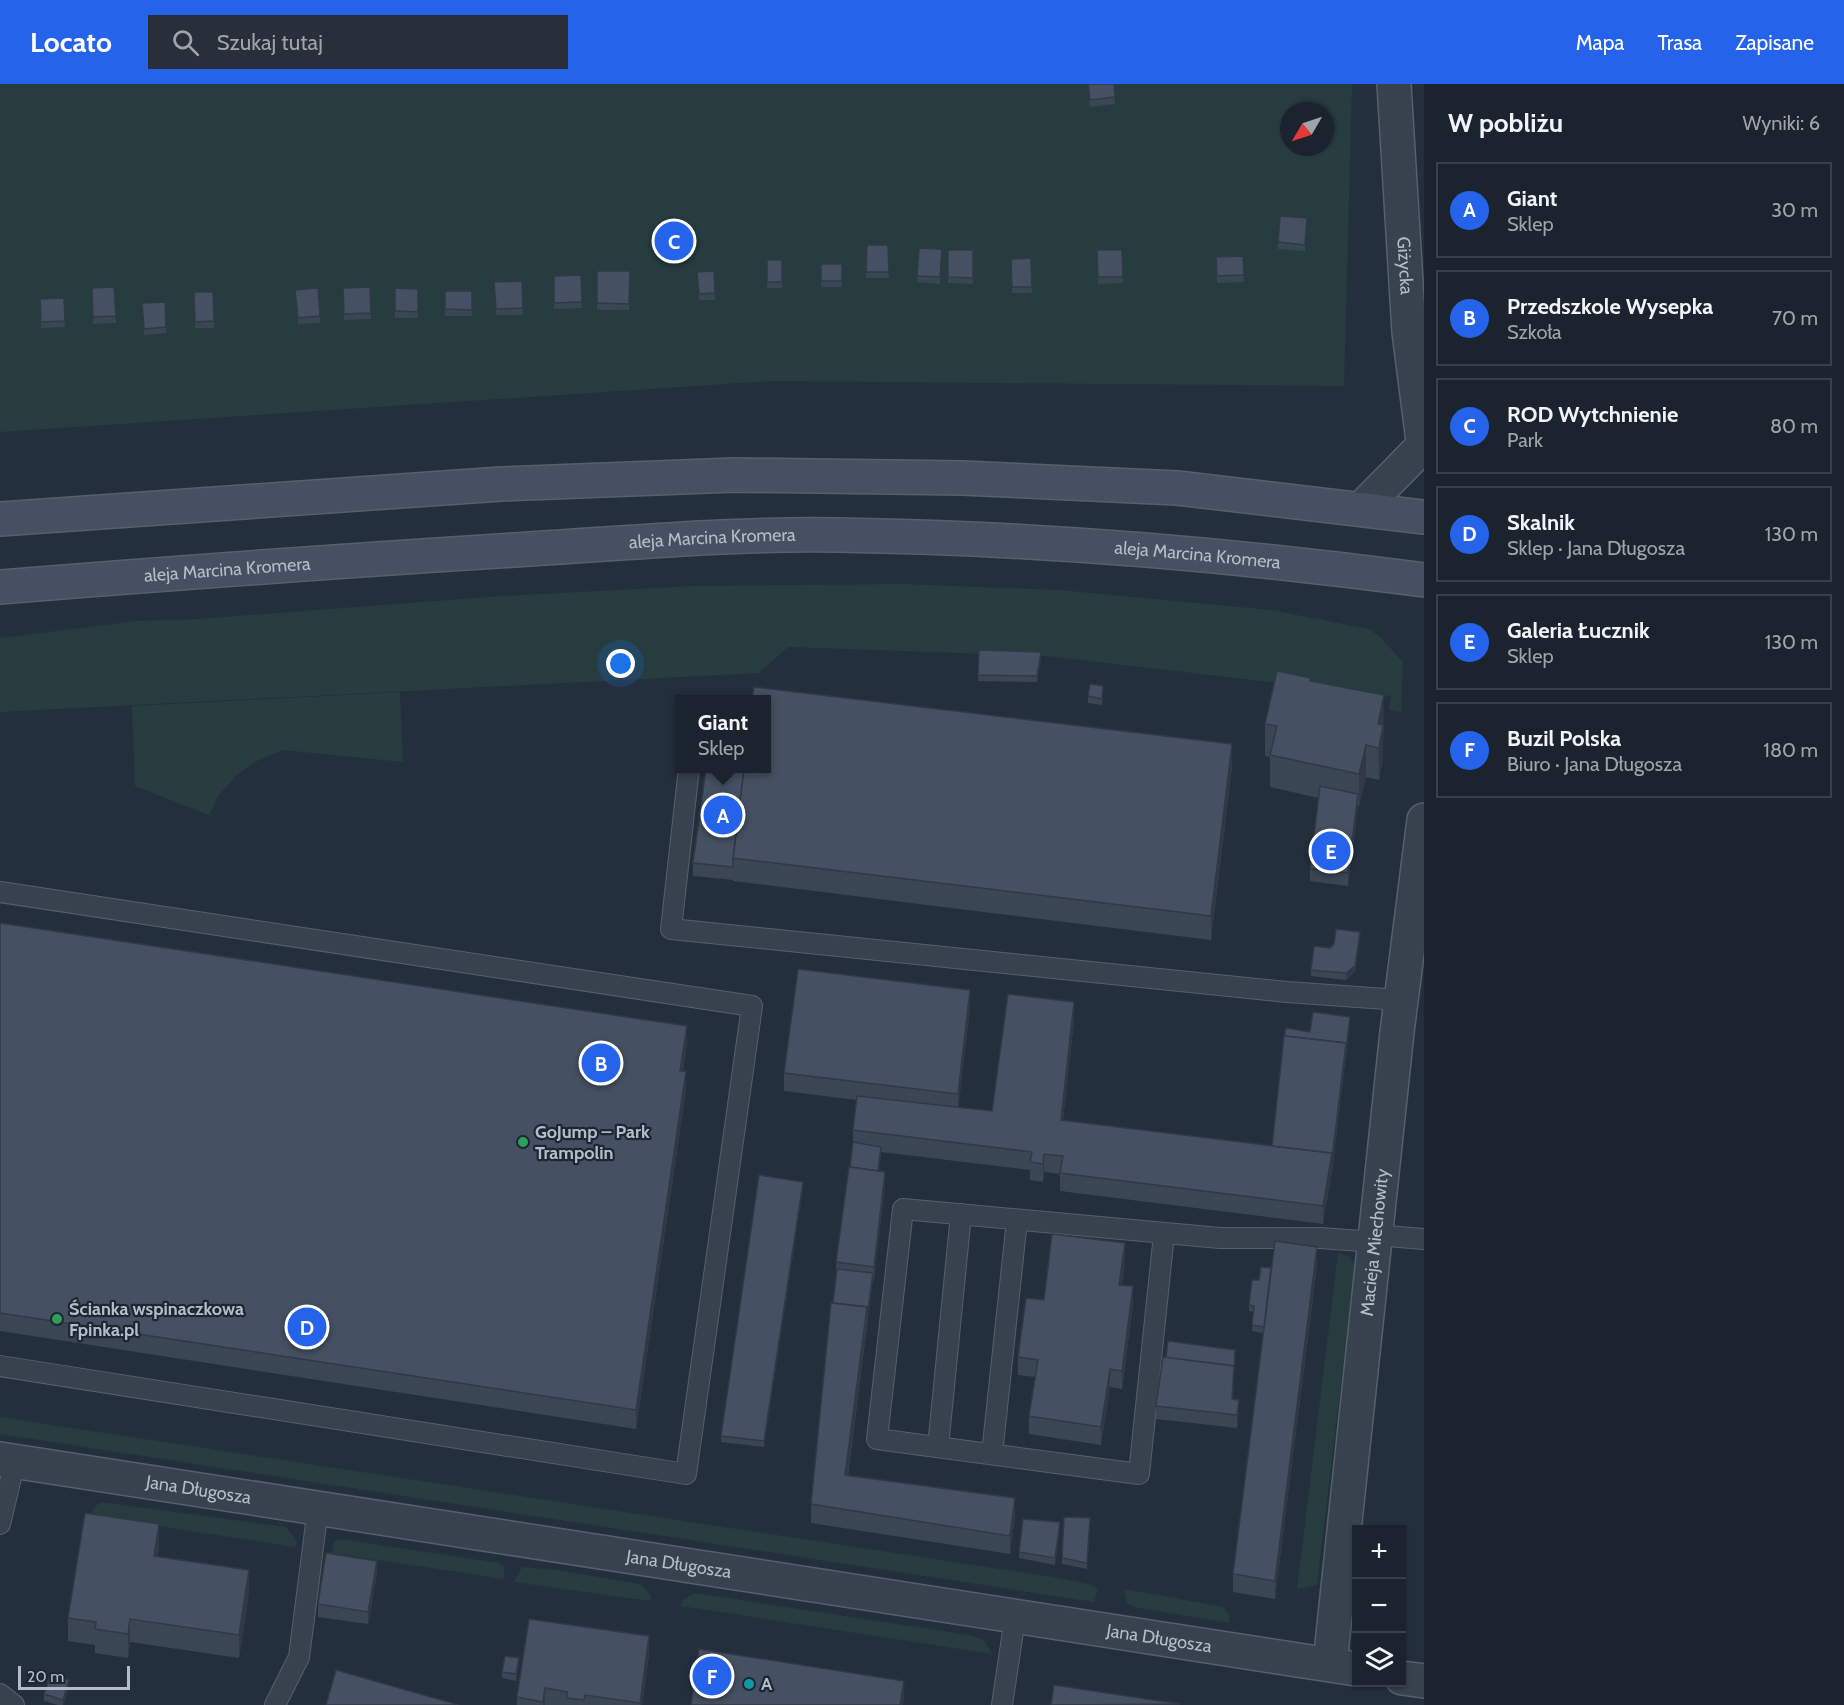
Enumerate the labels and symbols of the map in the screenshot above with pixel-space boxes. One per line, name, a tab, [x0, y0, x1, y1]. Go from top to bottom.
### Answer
north arrow	[1280, 102, 1334, 156]
pin: C	[654, 218, 694, 264]
street label: Giżycka	[1392, 236, 1418, 296]
street label: aleja Marcina Kromera	[628, 524, 796, 553]
street label: aleja Marcina Kromera	[1114, 537, 1282, 574]
street label: aleja Marcina Kromera	[143, 553, 312, 587]
your location	[606, 649, 635, 678]
pin: A	[704, 792, 742, 838]
pin: E	[1312, 828, 1350, 873]
pin: B	[582, 1040, 620, 1086]
place label: GoJump – Park Trampolin	[535, 1121, 650, 1164]
marker: GoJump – Park Trampolin	[516, 1135, 530, 1149]
street label: Macieja Miechowity	[1356, 1168, 1393, 1317]
place label: Ścianka wspinaczkowa Fpinka.pl	[69, 1298, 244, 1341]
pin: D	[288, 1304, 326, 1350]
marker: Ścianka wspinaczkowa Fpinka.pl	[50, 1312, 64, 1326]
street label: Jana Długosza	[144, 1471, 253, 1509]
street label: Jana Długosza	[624, 1545, 733, 1583]
street label: Jana Długosza	[1104, 1619, 1214, 1658]
pin: F	[692, 1654, 732, 1698]
scale bar	[18, 1663, 130, 1690]
place label: A	[761, 1673, 773, 1695]
marker: A	[742, 1677, 756, 1691]

